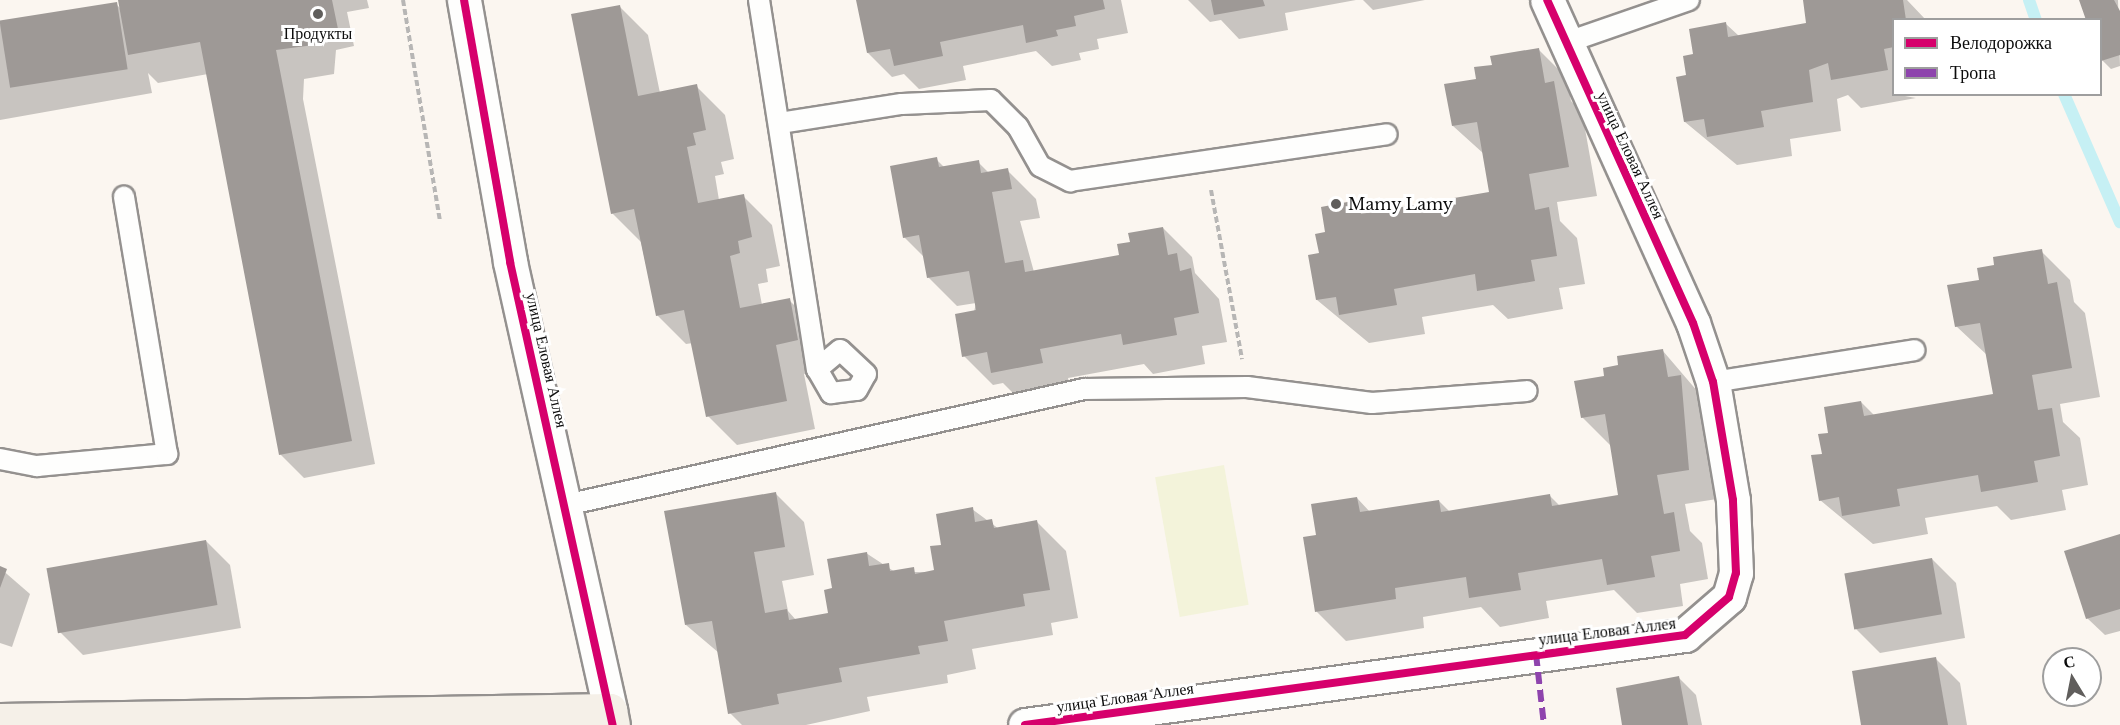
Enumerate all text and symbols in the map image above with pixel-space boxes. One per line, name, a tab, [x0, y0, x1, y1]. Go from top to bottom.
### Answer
marker: Продукты	[311, 7, 325, 21]
legend	[1892, 18, 2102, 96]
place label: Продукты	[284, 23, 352, 43]
text: Велодорожка	[1950, 32, 2052, 54]
text: Тропа	[1950, 62, 1996, 84]
street label: улица Еловая Аллея	[1593, 88, 1669, 222]
place label: Mamy Lamy	[1348, 194, 1454, 214]
marker: Mamy Lamy	[1329, 197, 1343, 211]
street label: улица Еловая Аллея	[522, 290, 572, 430]
street label: улица Еловая Аллея	[1537, 613, 1677, 649]
north arrow	[2042, 647, 2102, 707]
text: С	[2062, 650, 2077, 672]
street label: улица Еловая Аллея	[1055, 678, 1195, 716]

